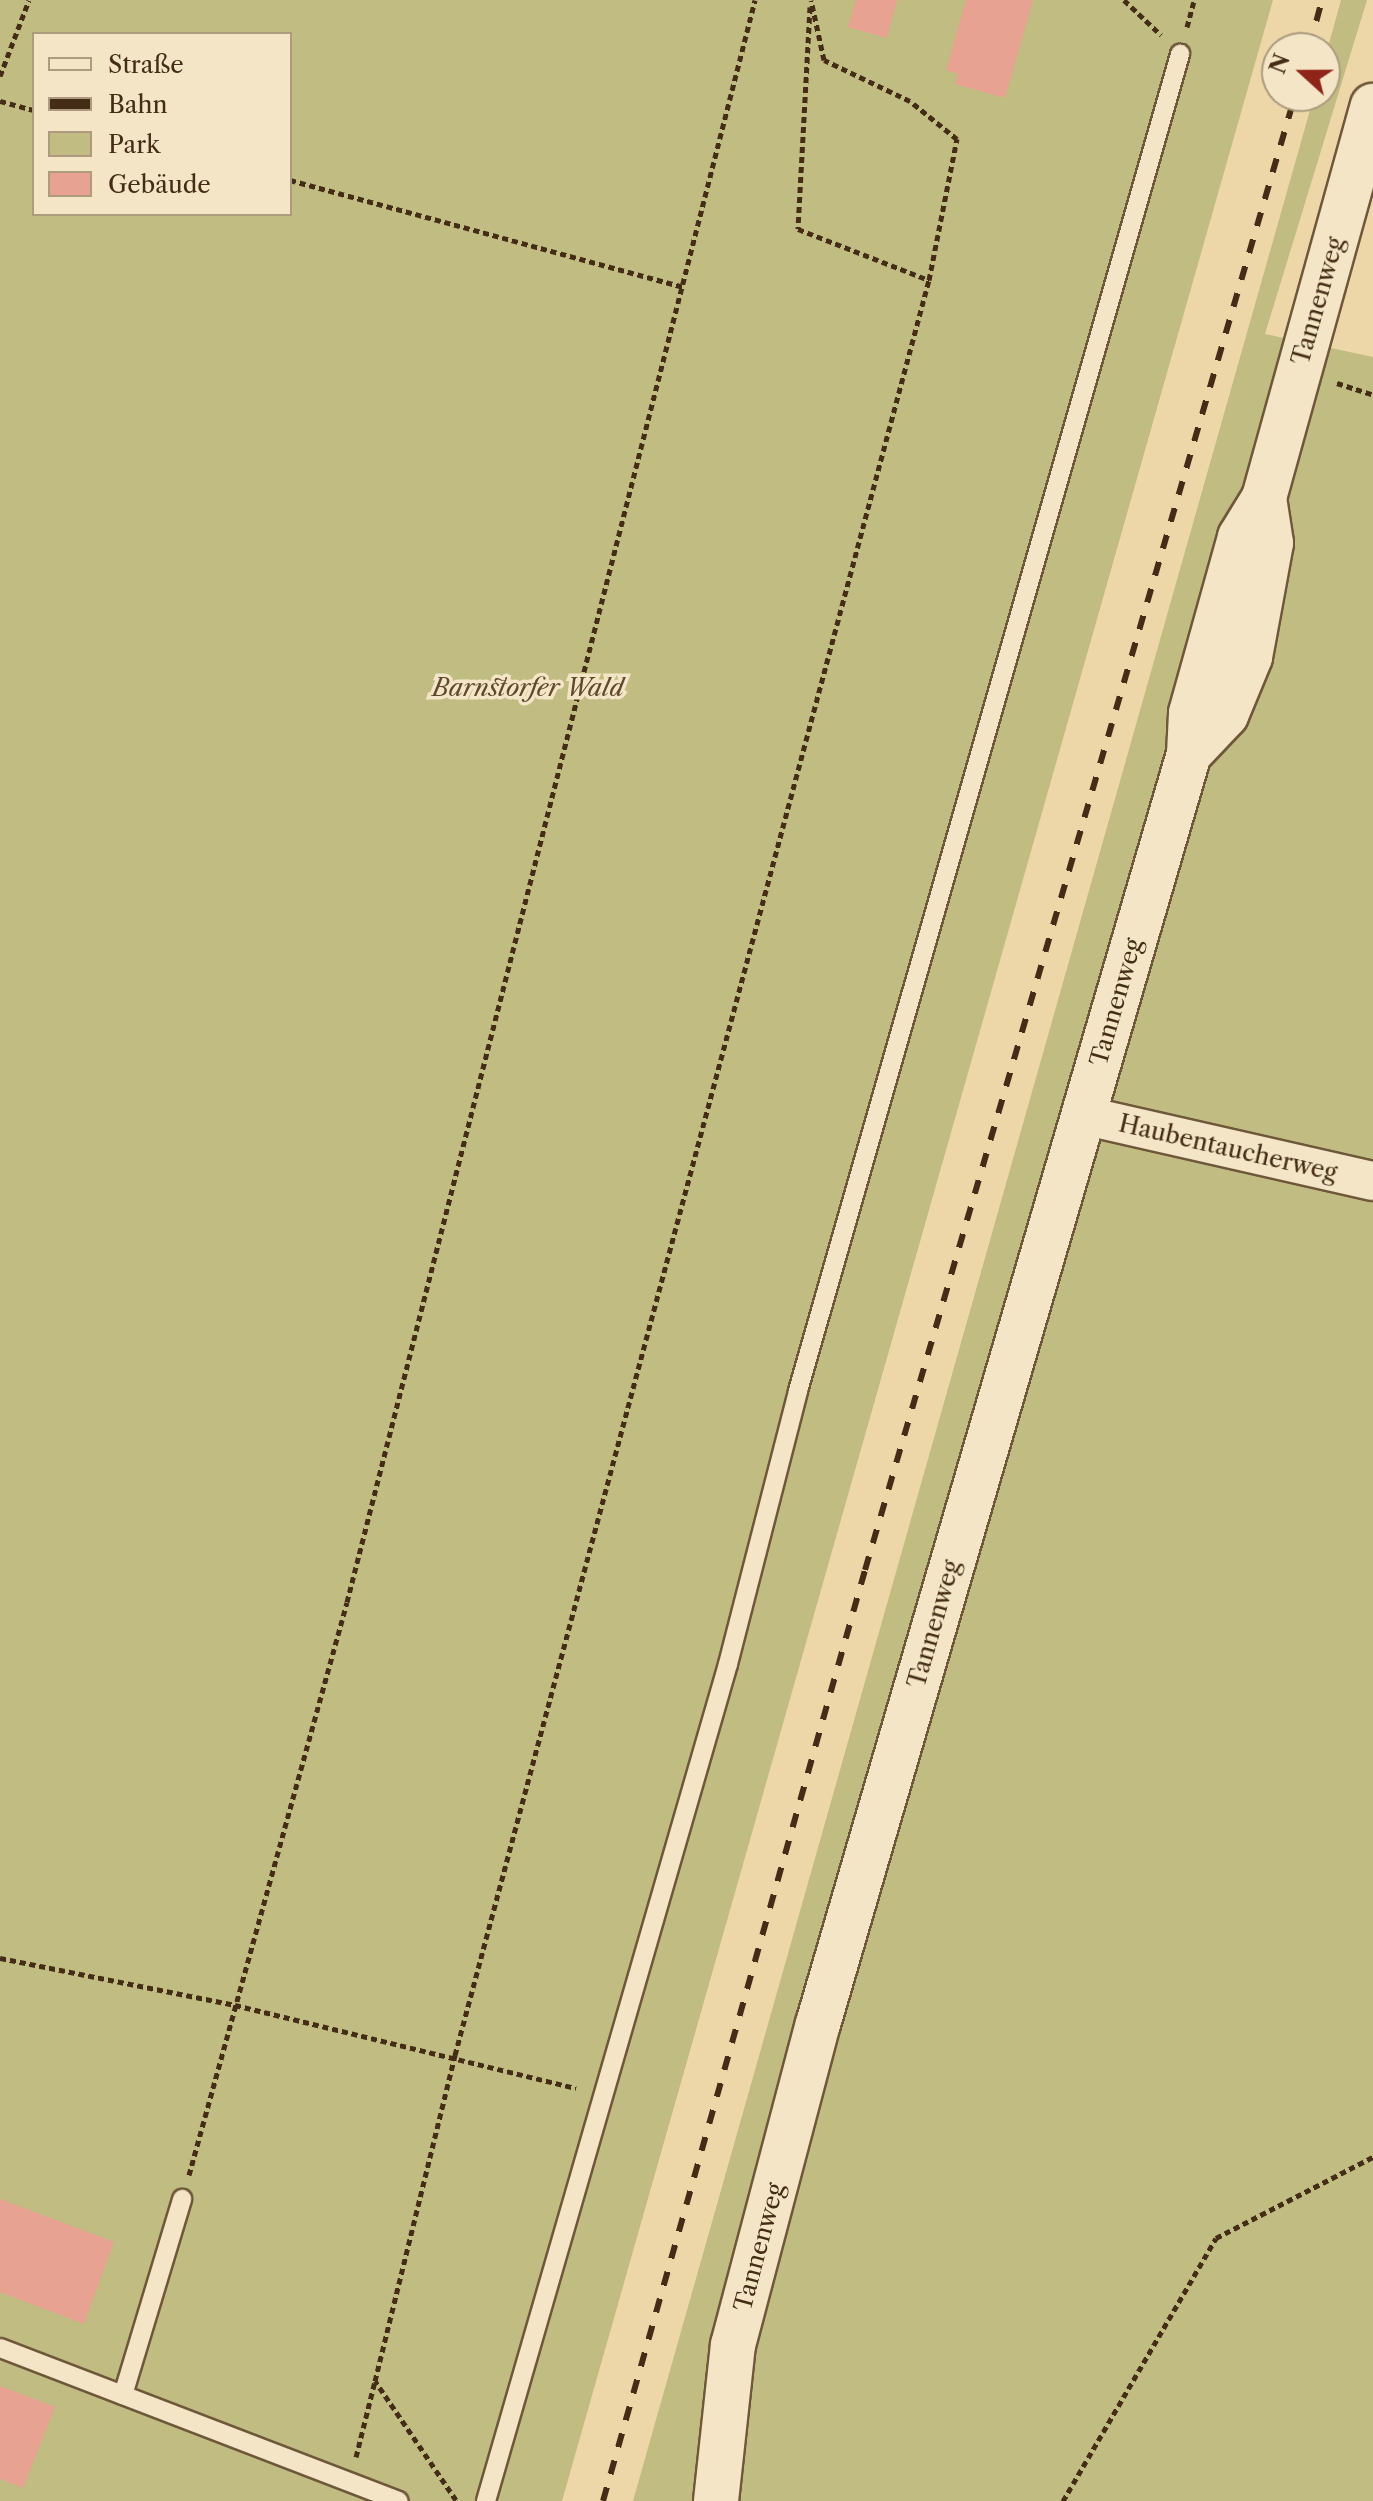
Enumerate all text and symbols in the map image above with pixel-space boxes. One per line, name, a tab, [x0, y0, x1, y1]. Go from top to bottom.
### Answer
legend	[32, 32, 292, 216]
north arrow	[1261, 32, 1341, 112]
text: Straße	[108, 50, 184, 79]
text: N	[1264, 50, 1296, 78]
text: Bahn	[108, 90, 167, 119]
text: Park	[108, 130, 160, 159]
text: Gebäude	[108, 170, 211, 199]
street label: Tannenweg	[1286, 234, 1350, 368]
park label: Barnstorfer Wald	[432, 674, 624, 702]
street label: Tannenweg	[1084, 935, 1148, 1069]
street label: Haubentaucherweg	[1116, 1109, 1340, 1187]
street label: Tannenweg	[902, 1557, 966, 1691]
street label: Tannenweg	[728, 2180, 790, 2314]

